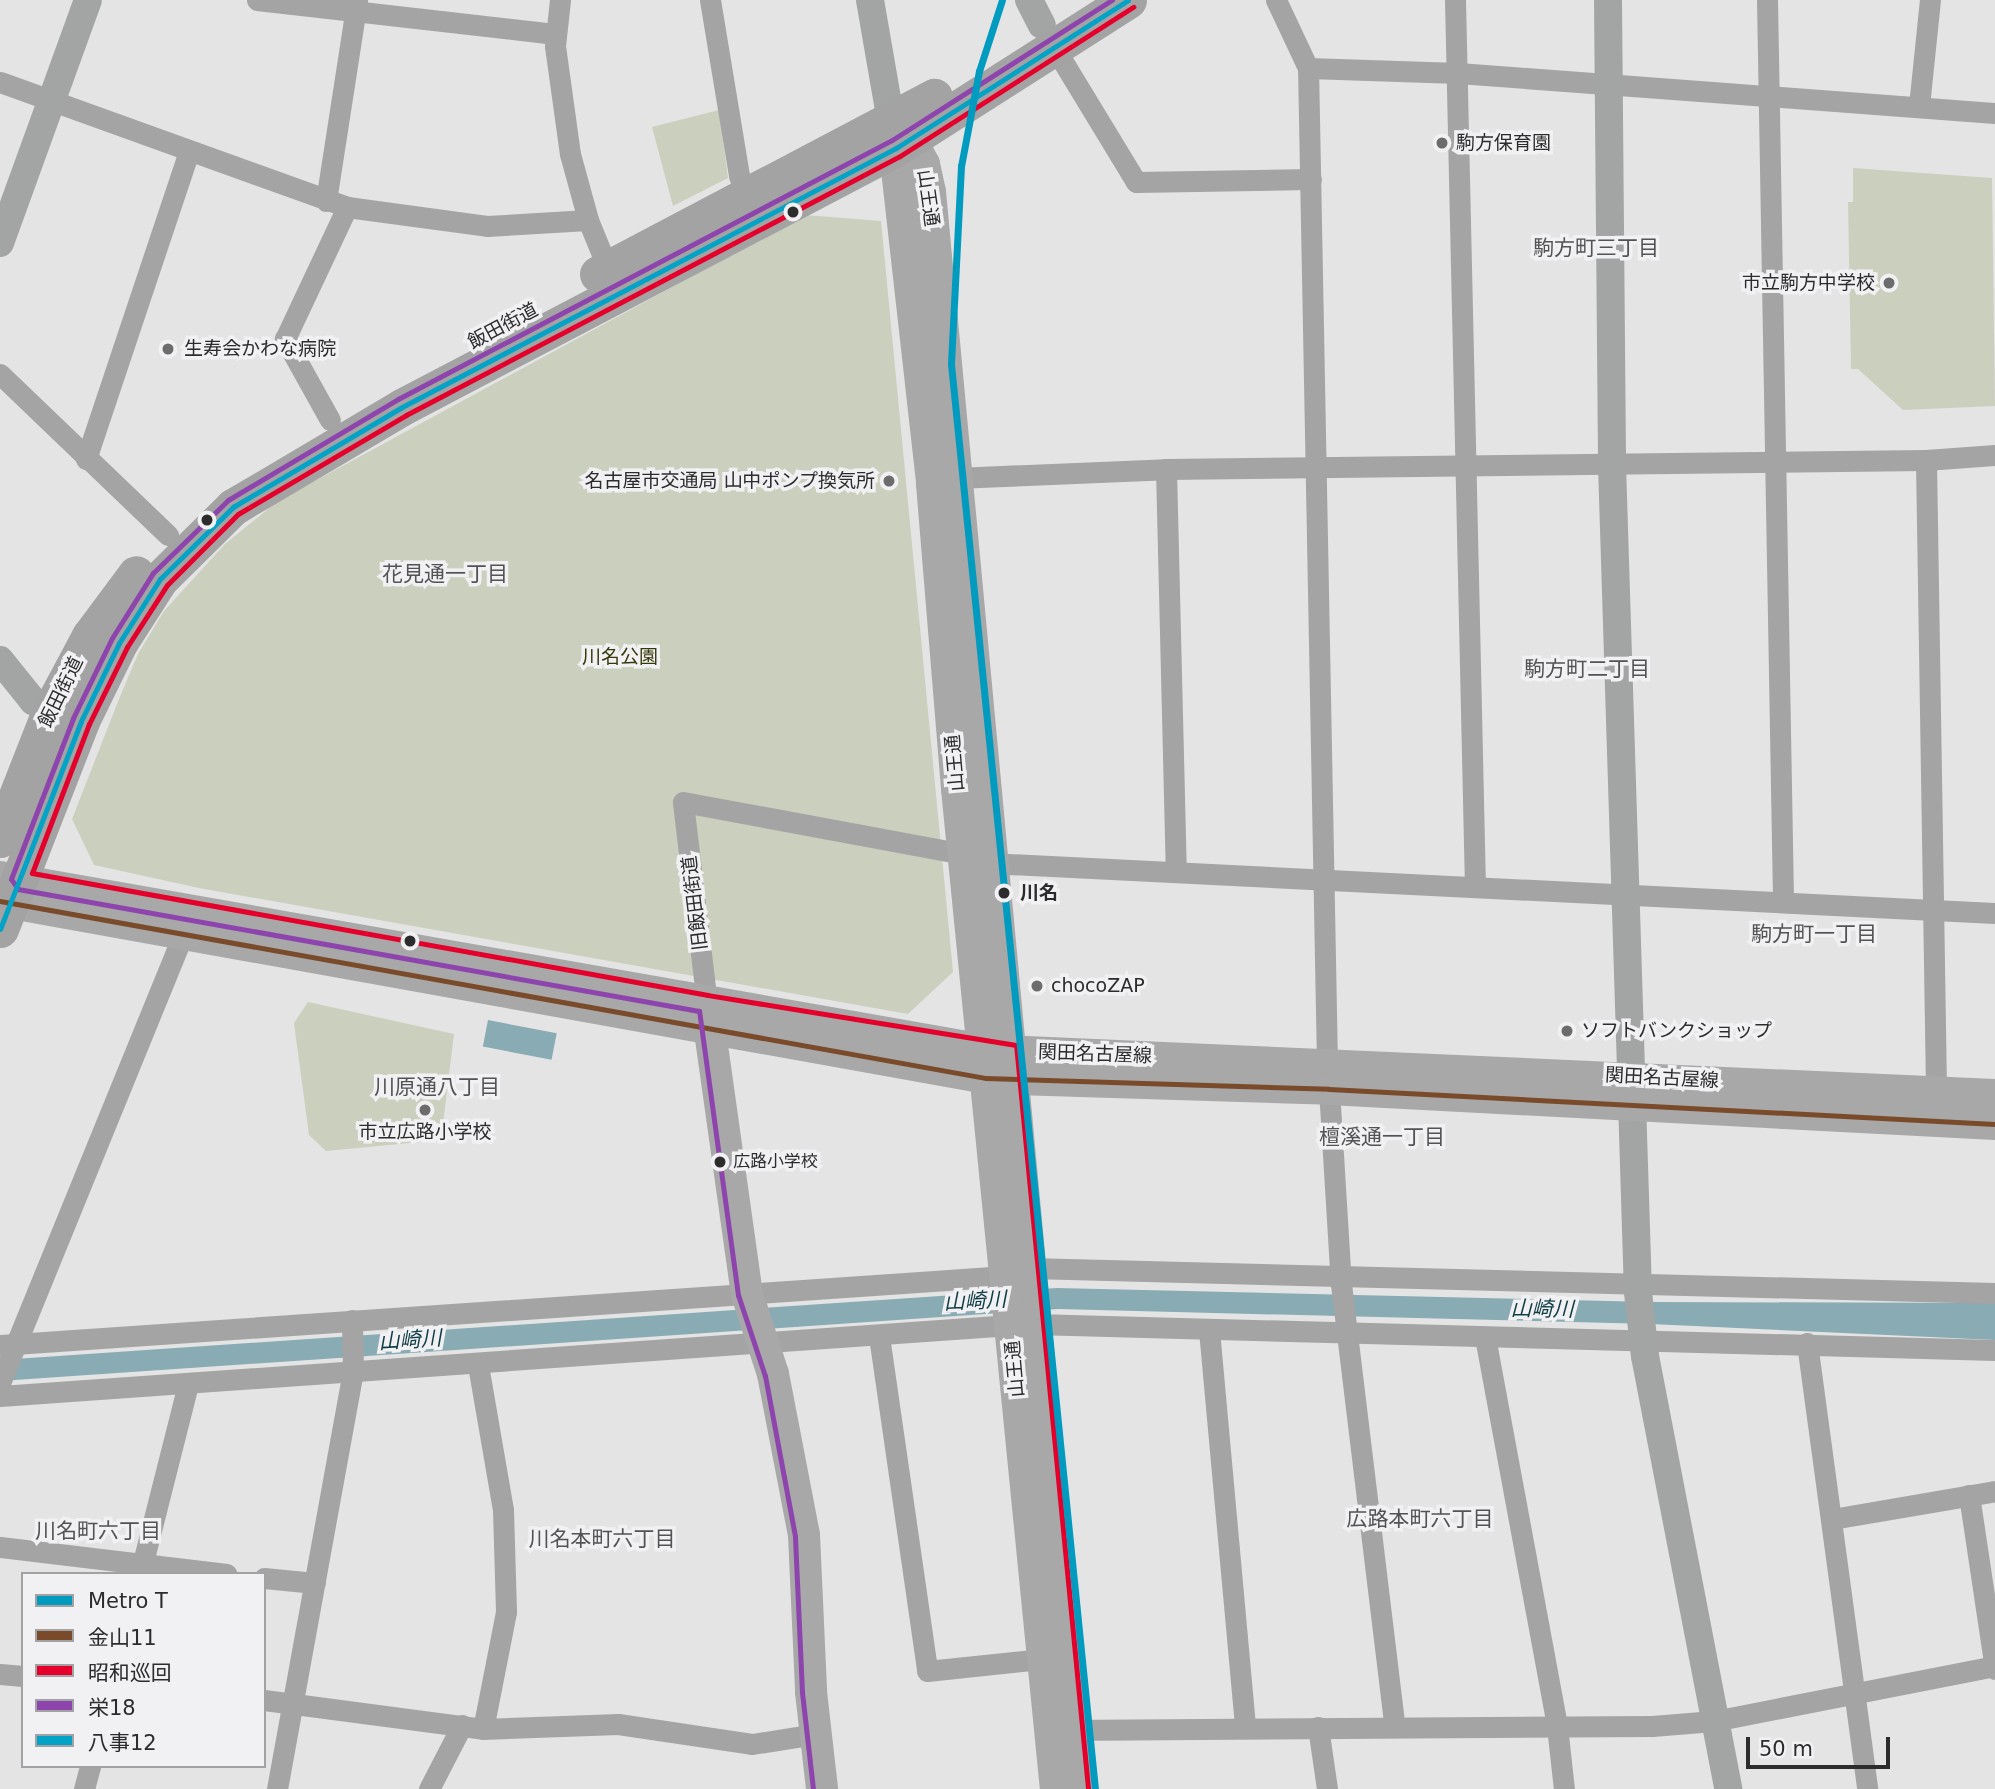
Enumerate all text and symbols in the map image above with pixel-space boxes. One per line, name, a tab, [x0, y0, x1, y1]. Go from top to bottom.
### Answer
place label: 駒方保育園	[1456, 132, 1551, 154]
marker: 駒方保育園	[1434, 135, 1450, 151]
street label: 山王通	[913, 168, 943, 228]
unlabelled marker	[786, 205, 800, 219]
district label: 駒方町三丁目	[1533, 235, 1659, 261]
place label: 市立駒方中学校	[1742, 272, 1875, 294]
marker: 市立駒方中学校	[1881, 275, 1897, 291]
street label: 飯田街道	[464, 298, 542, 354]
place label: 生寿会かわな病院	[184, 338, 336, 360]
marker: 生寿会かわな病院	[158, 339, 178, 359]
place label: 名古屋市交通局 山中ポンプ換気所	[584, 470, 875, 492]
marker: 名古屋市交通局 山中ポンプ換気所	[881, 473, 897, 489]
unlabelled marker	[200, 513, 214, 527]
district label: 花見通一丁目	[382, 561, 508, 587]
park label: 川名公園	[582, 646, 658, 668]
street label: 飯田街道	[34, 653, 88, 731]
district label: 駒方町二丁目	[1524, 656, 1650, 682]
street label: 山王通	[941, 734, 969, 792]
street label: 旧飯田街道	[678, 854, 712, 952]
place label: 川名	[1020, 882, 1058, 904]
marker: 川名	[994, 883, 1014, 903]
district label: 駒方町一丁目	[1751, 921, 1877, 947]
unlabelled marker	[403, 934, 417, 948]
place label: chocoZAP	[1051, 975, 1145, 997]
marker: chocoZAP	[1029, 978, 1045, 994]
place label: ソフトバンクショップ	[1581, 1020, 1771, 1042]
marker: ソフトバンクショップ	[1559, 1023, 1575, 1039]
street label: 関田名古屋線	[1038, 1041, 1152, 1067]
street label: 関田名古屋線	[1604, 1064, 1720, 1092]
district label: 川原通八丁目	[374, 1074, 500, 1100]
marker: 市立広路小学校	[417, 1102, 433, 1118]
place label: 市立広路小学校	[359, 1121, 491, 1143]
district label: 檀溪通一丁目	[1319, 1124, 1445, 1150]
place label: 広路小学校	[733, 1152, 818, 1172]
marker: 広路小学校	[713, 1155, 727, 1169]
water label: 山崎川	[943, 1287, 1007, 1315]
water label: 山崎川	[1510, 1296, 1574, 1322]
water label: 山崎川	[378, 1325, 442, 1355]
street label: 山王通	[1001, 1340, 1029, 1398]
district label: 広路本町六丁目	[1347, 1506, 1493, 1532]
district label: 川名町六丁目	[35, 1518, 161, 1544]
district label: 川名本町六丁目	[529, 1526, 675, 1552]
legend	[21, 1572, 266, 1768]
text: Metro T	[88, 1589, 168, 1613]
text: 金山11	[88, 1626, 157, 1650]
text: 昭和巡回	[88, 1661, 172, 1685]
text: 栄18	[88, 1696, 136, 1720]
scale bar	[1750, 1722, 1894, 1766]
text: 八事12	[88, 1731, 157, 1755]
text: 50 m	[1759, 1737, 1813, 1761]

